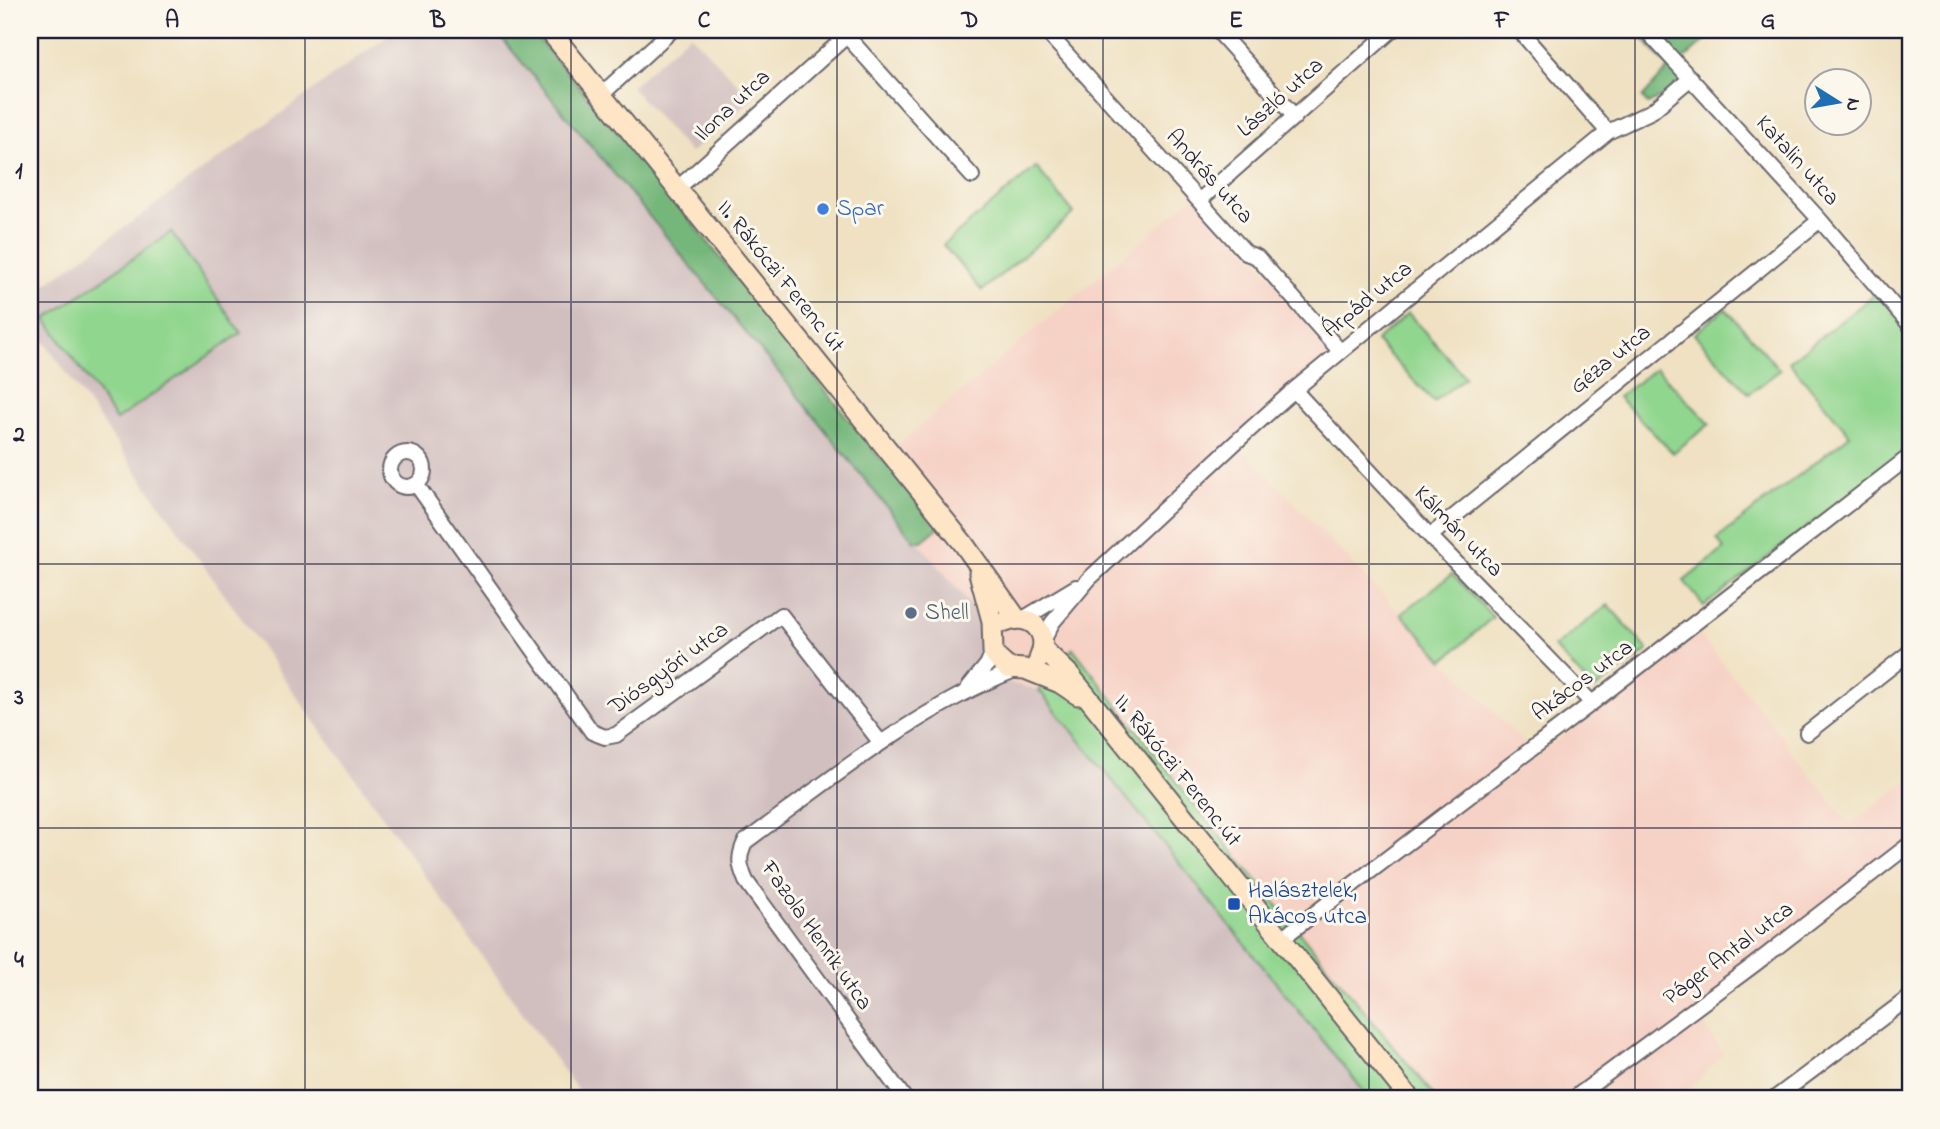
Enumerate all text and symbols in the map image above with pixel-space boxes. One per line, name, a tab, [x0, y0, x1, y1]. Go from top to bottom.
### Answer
text: A	[165, 5, 179, 38]
text: B	[429, 5, 446, 38]
text: C	[698, 5, 711, 38]
text: D	[961, 5, 978, 38]
text: E	[1229, 5, 1243, 38]
text: F	[1494, 5, 1510, 38]
text: G	[1761, 5, 1775, 38]
street label: László utca	[1230, 50, 1332, 146]
street label: Ilona utca	[687, 62, 779, 150]
north arrow	[1804, 66, 1874, 136]
text: N	[1838, 96, 1867, 114]
street label: Katalin utca	[1747, 108, 1847, 214]
street label: András utca	[1157, 122, 1261, 232]
text: 1	[15, 156, 23, 189]
place label: Spar	[837, 193, 885, 226]
street label: II. Rákóczi Ferenc út	[708, 194, 852, 361]
marker: Spar	[815, 201, 831, 217]
street label: Árpád utca	[1315, 253, 1420, 347]
street label: Géza utca	[1563, 317, 1659, 403]
text: 2	[12, 419, 25, 452]
street label: Kálmán utca	[1406, 479, 1510, 585]
place label: Shell	[925, 597, 969, 630]
marker: Shell	[903, 605, 919, 621]
street label: Diósgyőri utca	[601, 614, 737, 726]
street label: Akácos utca	[1526, 632, 1640, 730]
text: 3	[13, 682, 24, 715]
street label: II. Rákóczi Ferenc út	[1105, 688, 1249, 855]
street label: Fazola Henrik utca	[751, 854, 880, 1017]
place label: Halásztelek, Akácos utca	[1248, 875, 1367, 934]
street label: Páger Antal utca	[1657, 894, 1802, 1015]
marker: Halásztelek, Akácos utca	[1226, 896, 1242, 912]
text: 4	[14, 945, 24, 978]

